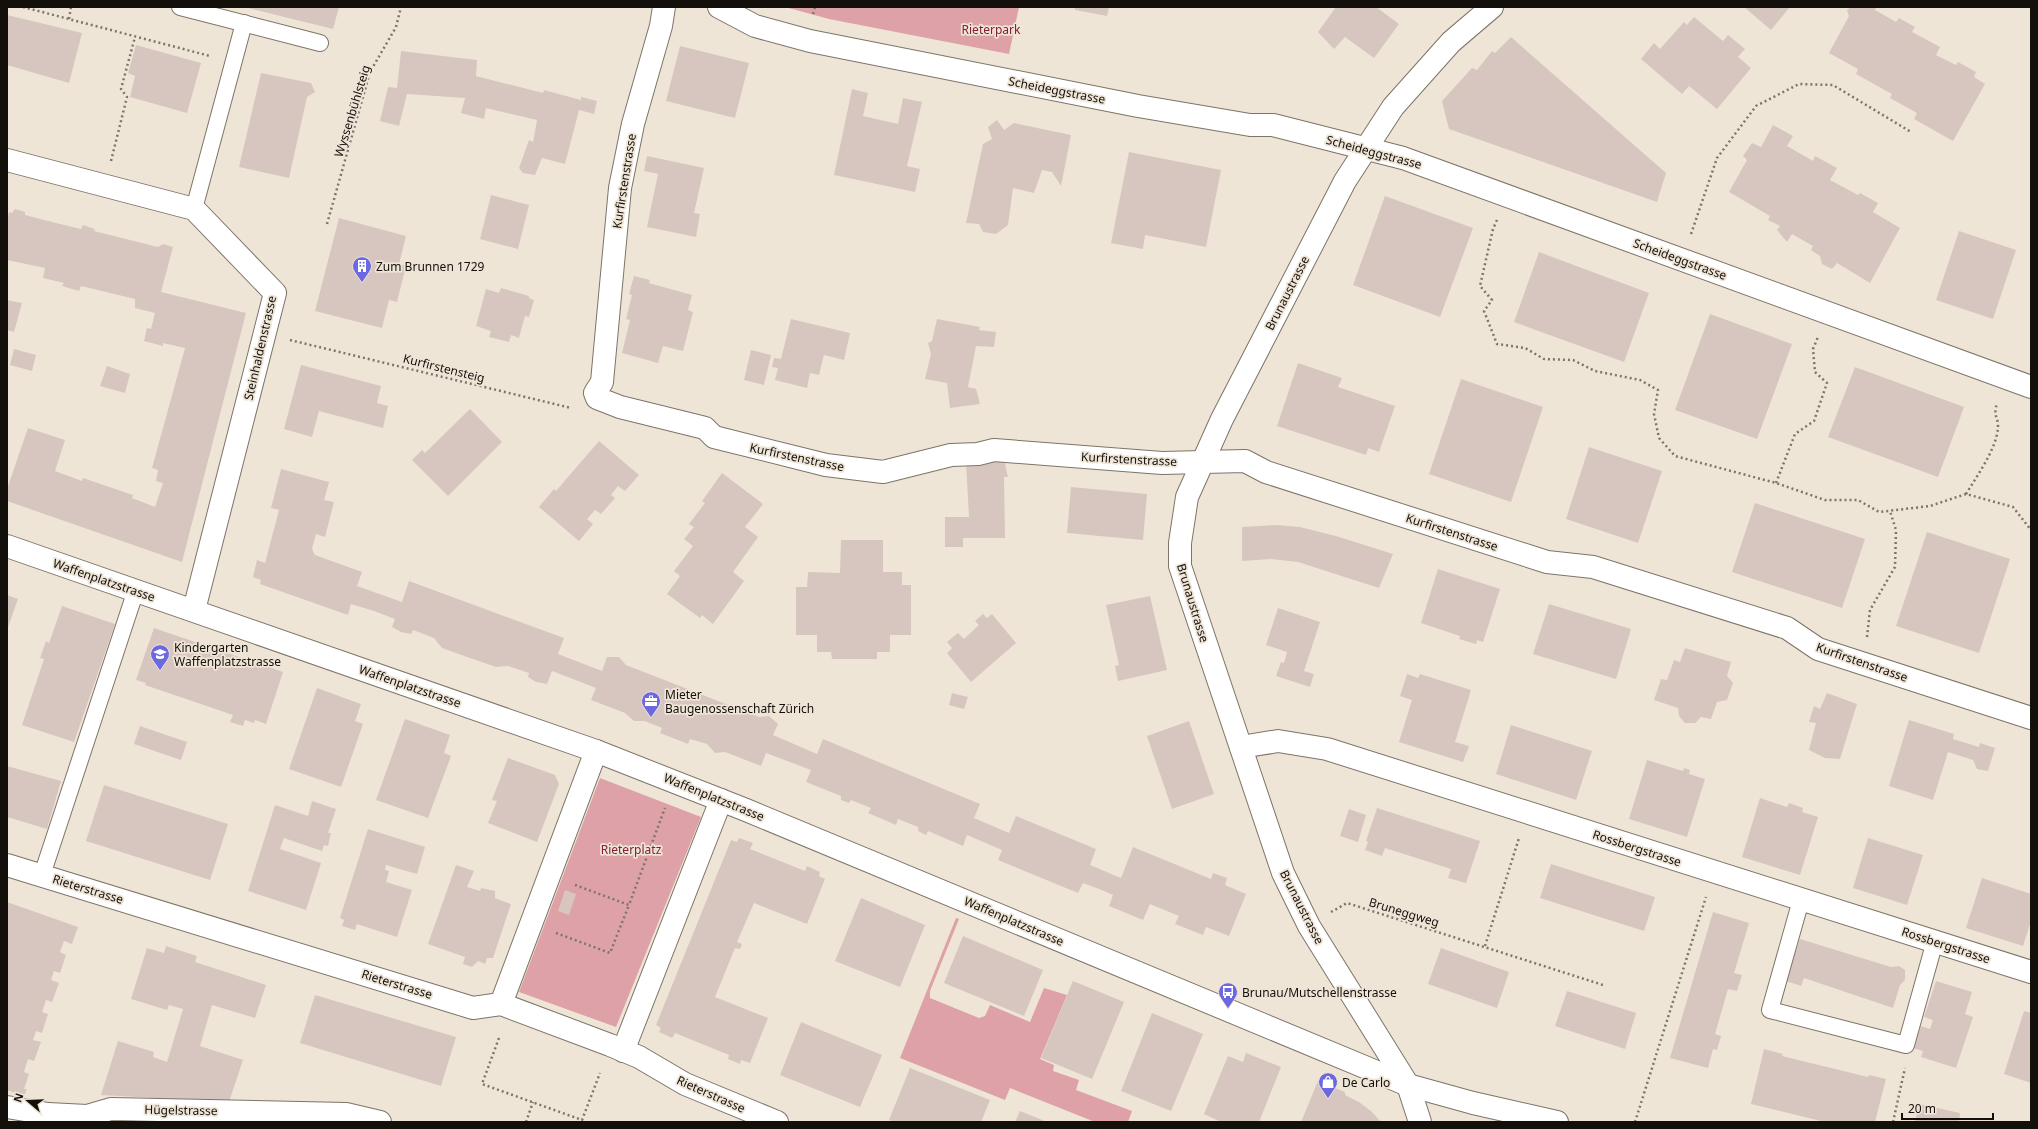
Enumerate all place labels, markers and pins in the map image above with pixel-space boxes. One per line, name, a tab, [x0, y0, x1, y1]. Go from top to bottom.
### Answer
building icon: Zum Brunnen 1729	[351, 255, 373, 283]
place label: Zum Brunnen 1729	[376, 258, 485, 275]
place label: Kindergarten Waffenplatzstrasse	[174, 639, 281, 670]
school or university icon: Kindergarten Waffenplatzstrasse	[149, 643, 171, 671]
place label: Mieter Baugenossenschaft Zürich	[665, 686, 814, 717]
office icon: Mieter Baugenossenschaft Zürich	[640, 690, 662, 718]
bus stop icon: Brunau/Mutschellenstrasse	[1217, 981, 1239, 1009]
place label: Brunau/Mutschellenstrasse	[1242, 984, 1397, 1001]
shop icon: De Carlo	[1317, 1071, 1339, 1099]
place label: De Carlo	[1342, 1074, 1390, 1091]

